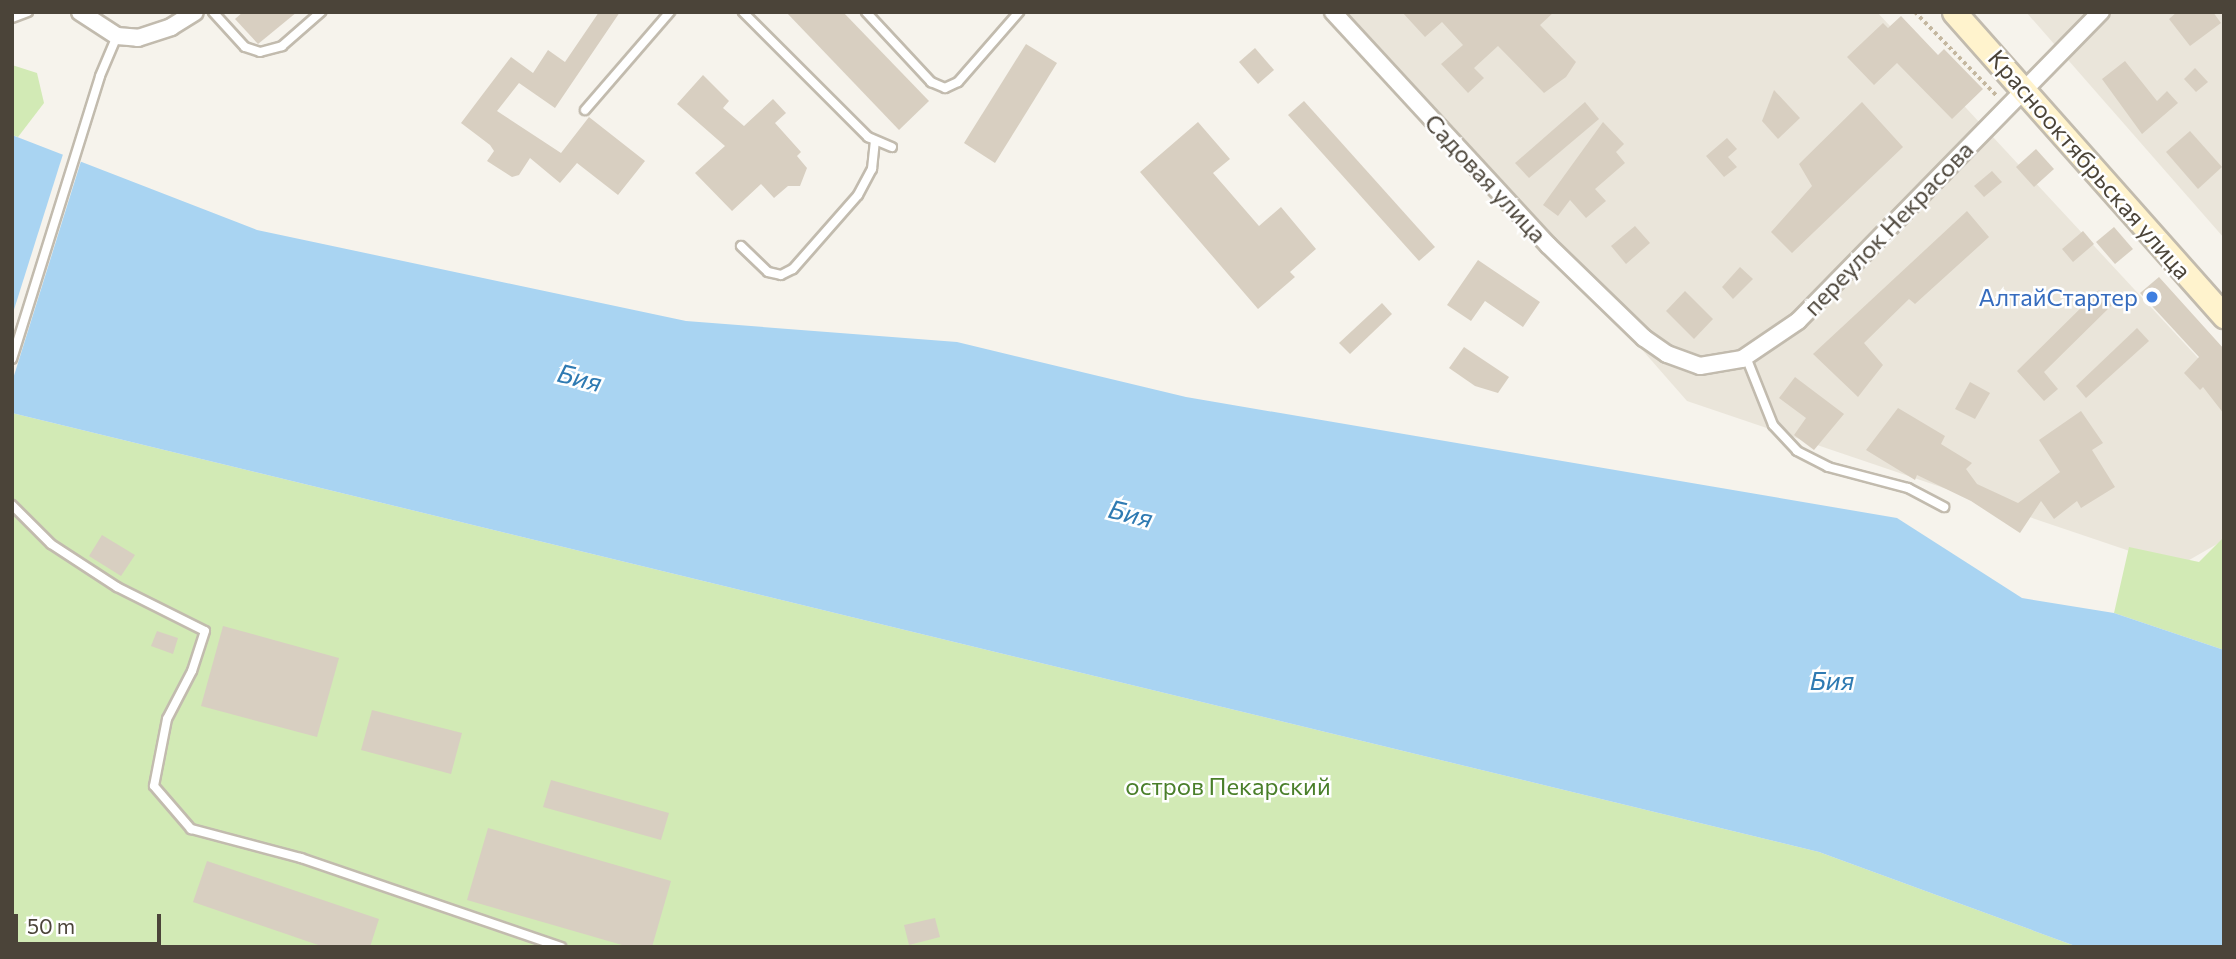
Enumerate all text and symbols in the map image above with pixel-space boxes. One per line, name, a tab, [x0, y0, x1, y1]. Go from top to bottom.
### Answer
street label: Краснооктябрьская улица	[1983, 43, 2197, 285]
street label: Садовая улица	[1419, 108, 1553, 248]
street label: переулок Некрасова	[1797, 135, 1979, 321]
place label: АлтайСтартер	[1979, 283, 2138, 311]
marker: АлтайСтартер	[2144, 289, 2160, 305]
water label: Бия	[554, 356, 606, 398]
water label: Бия	[1105, 492, 1157, 534]
water label: Бия	[1810, 664, 1854, 696]
park label: остров Пекарский	[1125, 772, 1331, 800]
scale bar	[18, 900, 164, 944]
text: 50 m	[27, 913, 75, 938]

